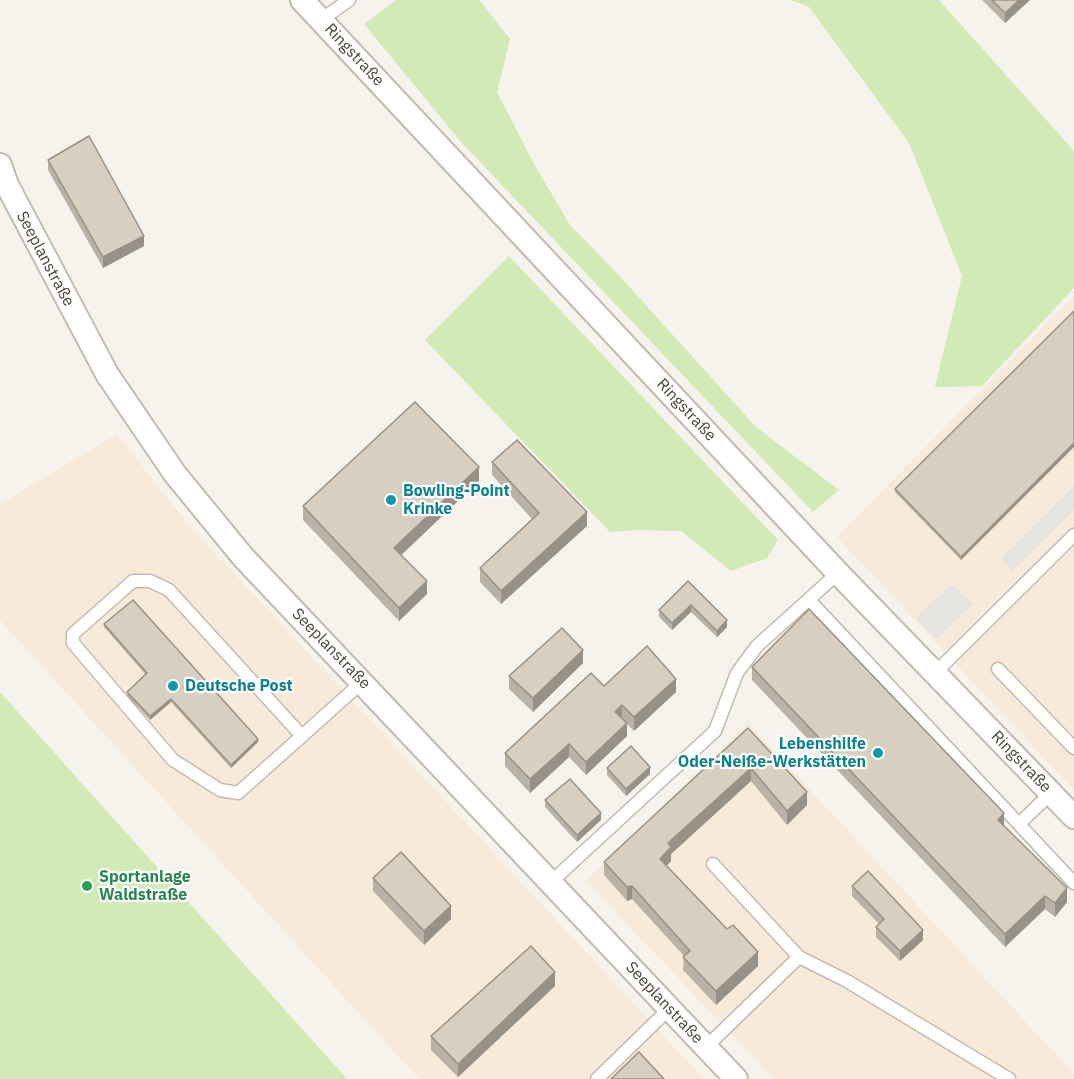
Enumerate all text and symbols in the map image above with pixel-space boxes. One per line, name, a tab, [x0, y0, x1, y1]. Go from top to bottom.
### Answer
street label: Ringstraße	[320, 20, 388, 90]
street label: Seeplanstraße	[12, 208, 78, 310]
street label: Ringstraße	[652, 375, 720, 445]
place label: Bowling-Point Krinke	[403, 481, 510, 519]
marker: Bowling-Point Krinke	[384, 493, 398, 507]
street label: Seeplanstraße	[288, 605, 374, 693]
place label: Deutsche Post	[185, 676, 293, 696]
marker: Deutsche Post	[166, 679, 180, 693]
street label: Ringstraße	[987, 727, 1055, 797]
place label: Lebenshilfe Oder-Neiße-Werkstätten	[678, 734, 866, 772]
marker: Lebenshilfe Oder-Neiße-Werkstätten	[871, 746, 885, 760]
place label: Sportanlage Waldstraße	[99, 867, 191, 905]
marker: Sportanlage Waldstraße	[80, 879, 94, 893]
street label: Seeplanstraße	[621, 958, 707, 1048]

